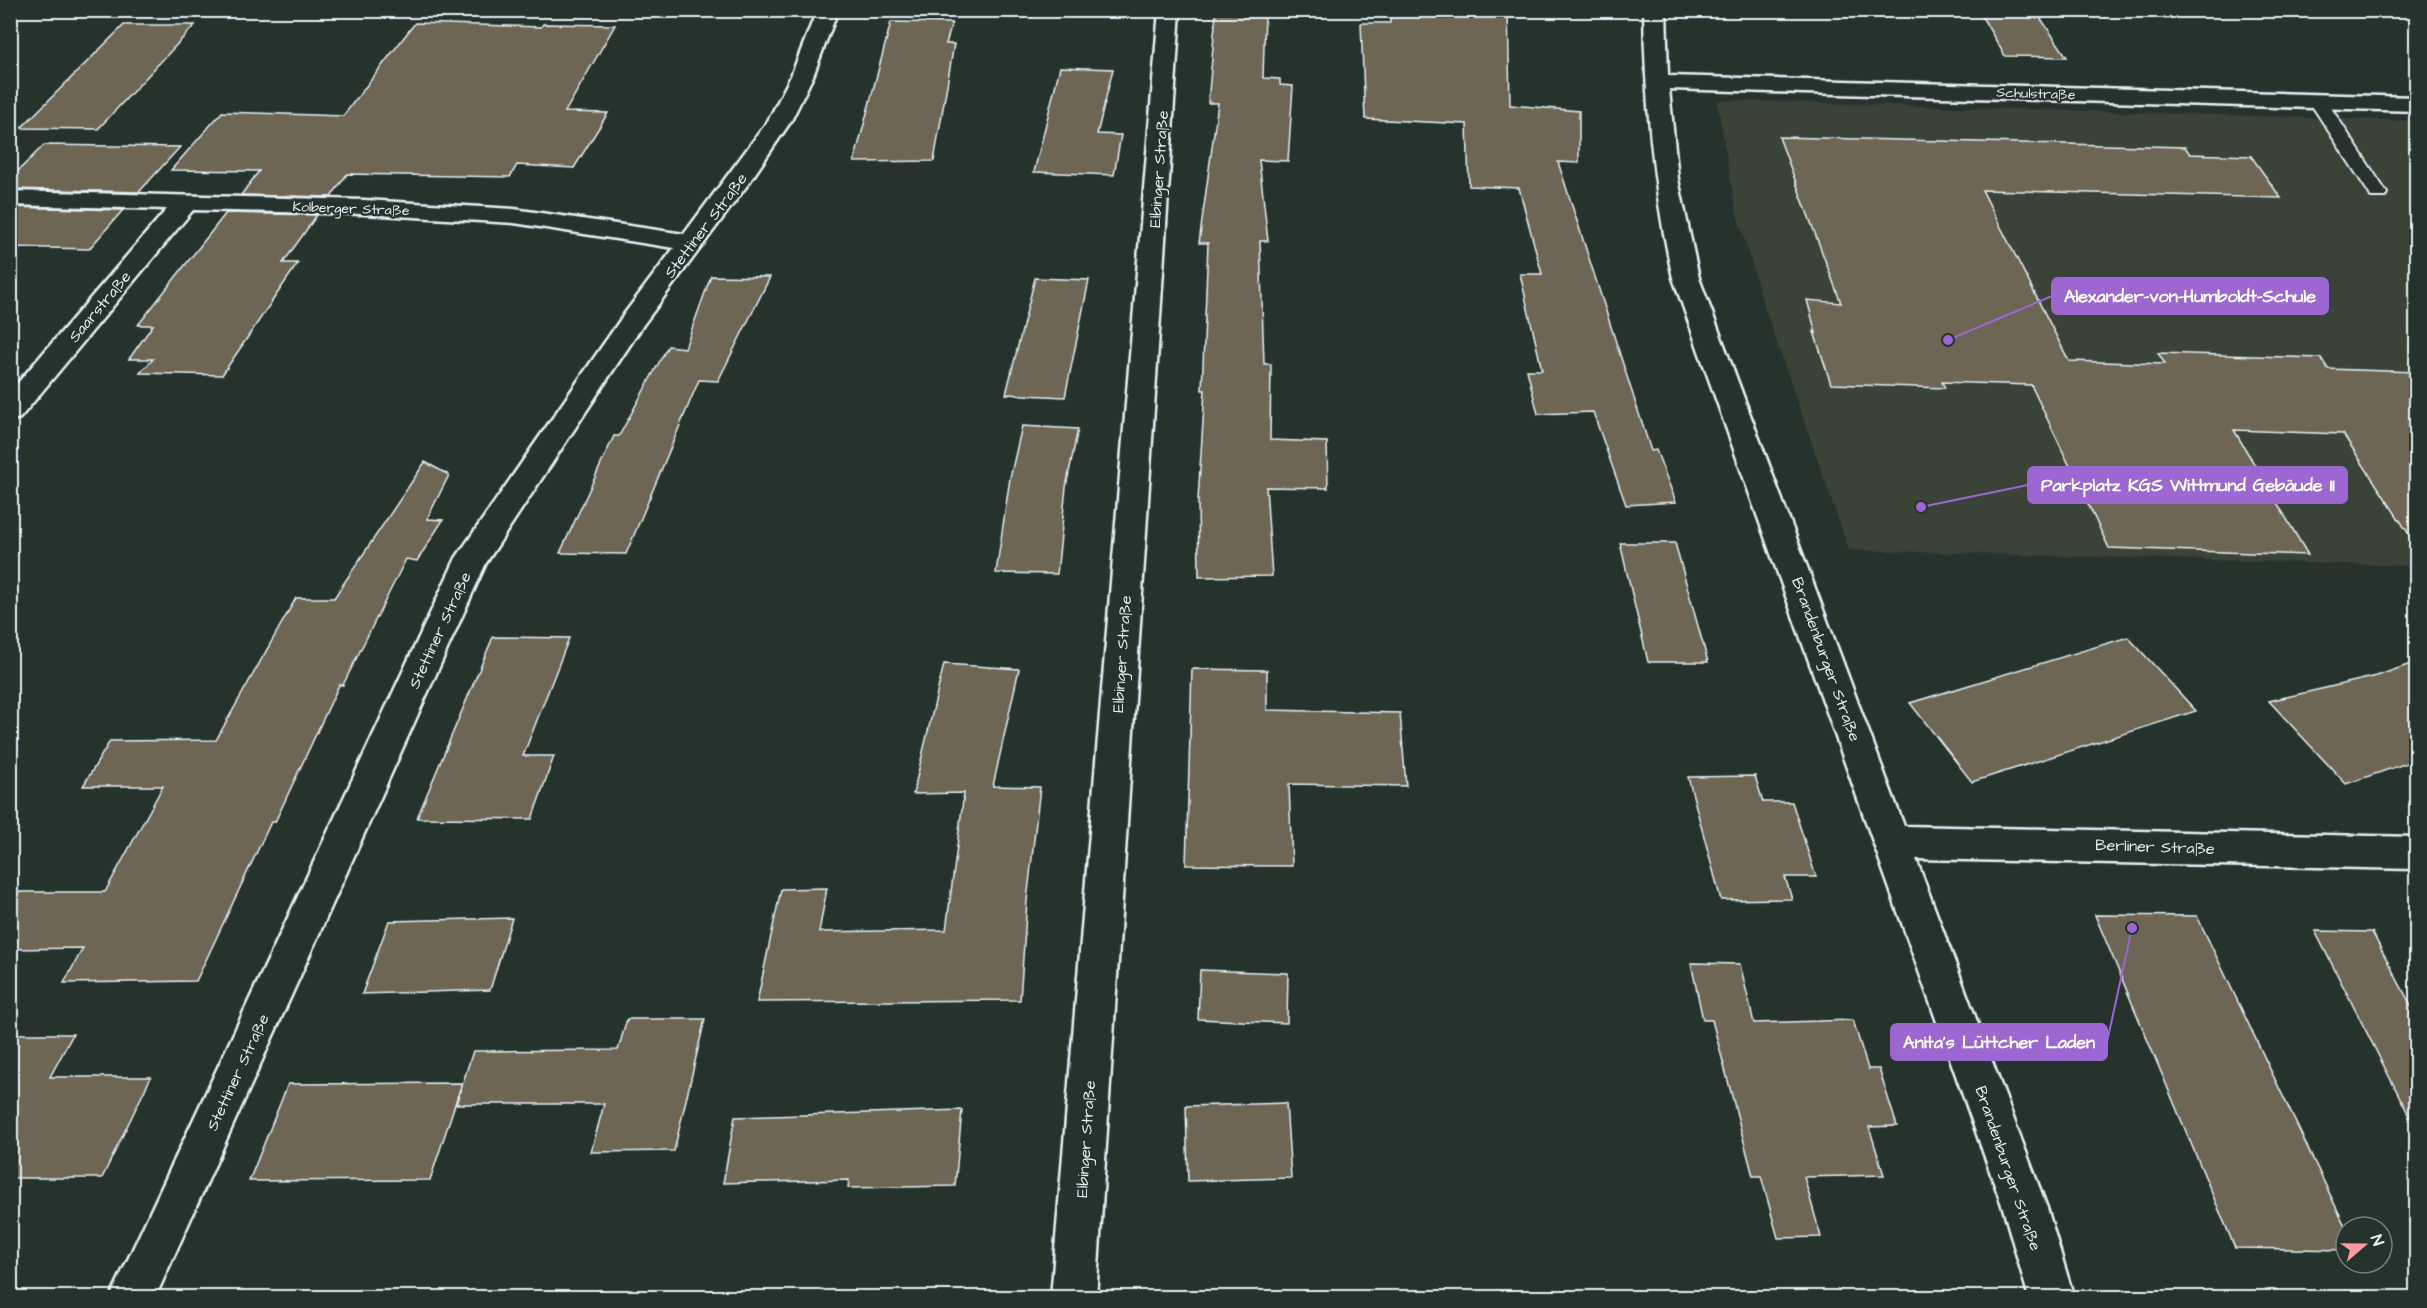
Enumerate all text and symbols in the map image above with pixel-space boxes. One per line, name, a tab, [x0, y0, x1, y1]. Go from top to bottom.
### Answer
street label: Schulstraße	[1996, 83, 2076, 105]
street label: Elbinger Straße	[1144, 109, 1175, 228]
street label: Stettiner Straße	[659, 168, 753, 283]
street label: Kolberger Straße	[292, 197, 410, 221]
street label: Saarstraße	[63, 266, 136, 347]
callout: Alexander-von-Humboldt-Schule	[2052, 278, 2328, 314]
text: Alexander-von-Humboldt-Schule	[2064, 284, 2316, 309]
callout: Parkplatz KGS Wittmund Gebäude II	[2028, 467, 2347, 503]
text: Parkplatz KGS Wittmund Gebäude II	[2041, 473, 2335, 498]
street label: Stettiner Straße	[403, 568, 477, 692]
street label: Brandenburger Straße	[1785, 574, 1866, 745]
street label: Elbinger Straße	[1107, 594, 1138, 713]
street label: Berliner Straße	[2095, 834, 2215, 860]
street label: Stettiner Straße	[201, 1010, 275, 1134]
callout: Anita's Lüttcher Laden	[1891, 1024, 2107, 1060]
text: Anita's Lüttcher Laden	[1903, 1030, 2095, 1055]
street label: Elbinger Straße	[1071, 1079, 1102, 1198]
street label: Brandenburger Straße	[1969, 1083, 2047, 1254]
north arrow	[2334, 1215, 2394, 1275]
text: N	[2365, 1232, 2389, 1249]

